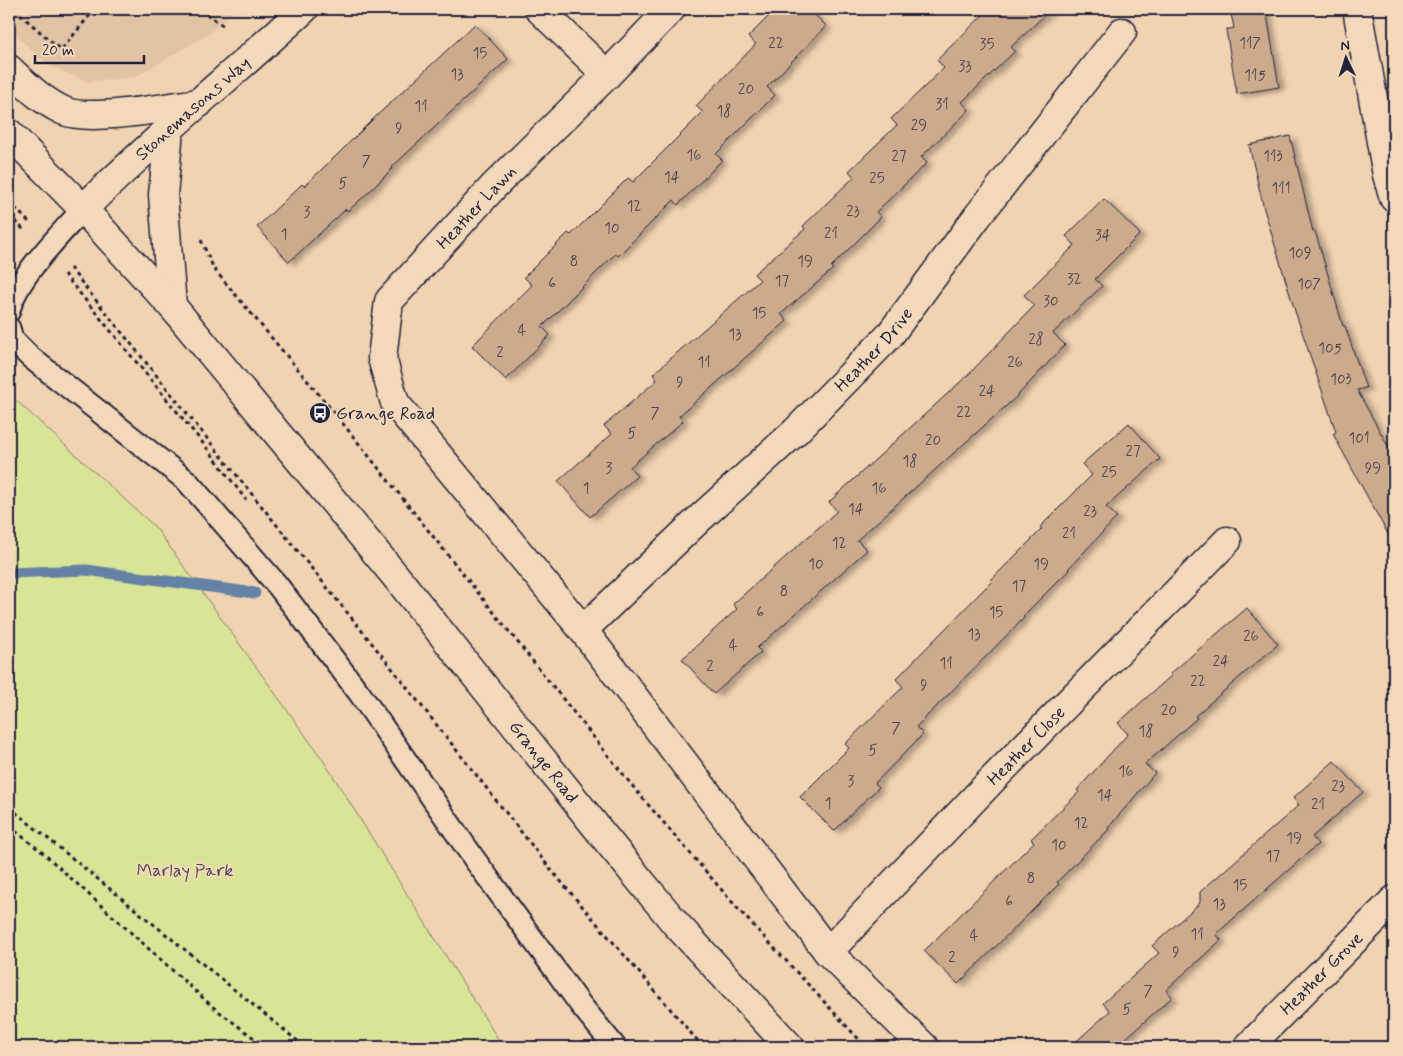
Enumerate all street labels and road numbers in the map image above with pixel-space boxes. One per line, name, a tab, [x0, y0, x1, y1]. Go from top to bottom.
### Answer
street label: Stonemasons Way	[131, 51, 256, 167]
street label: Heather Lawn	[431, 160, 522, 255]
street label: Heather Drive	[830, 303, 919, 398]
street label: Heather Close	[982, 701, 1071, 791]
street label: Grange Road	[503, 716, 584, 809]
street label: Heather Grove	[1275, 927, 1369, 1021]

